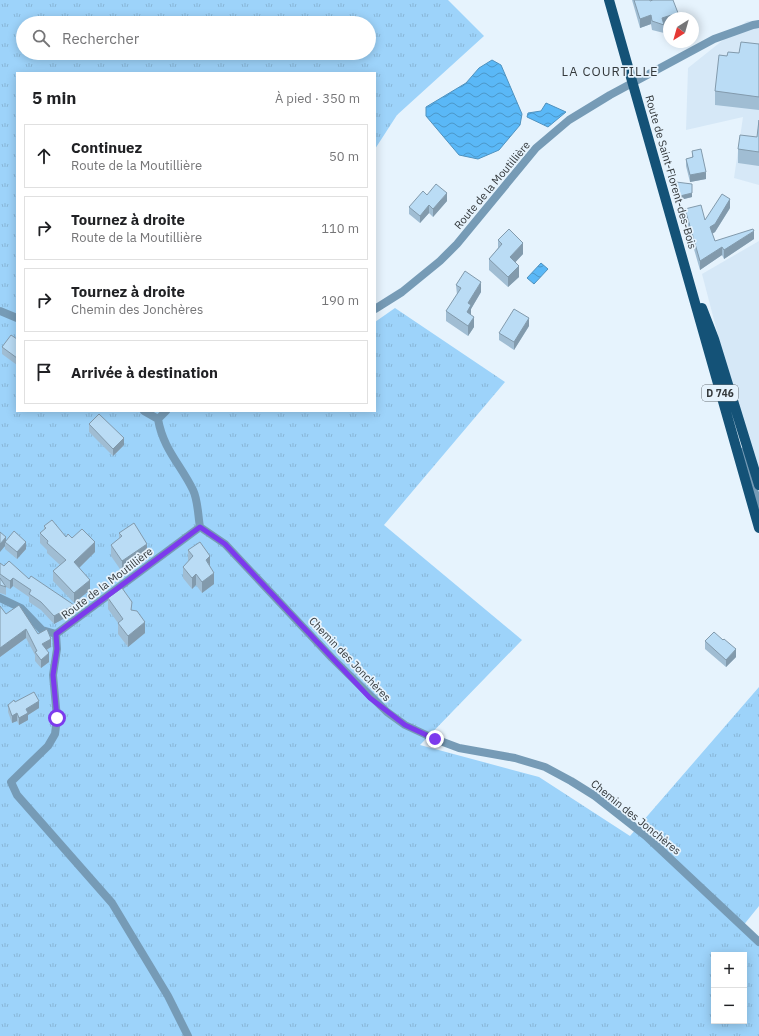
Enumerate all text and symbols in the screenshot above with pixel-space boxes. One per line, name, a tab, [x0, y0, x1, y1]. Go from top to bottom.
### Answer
north arrow	[663, 12, 699, 48]
search box	[16, 16, 376, 60]
icon: search	[30, 27, 52, 49]
text: Rechercher	[62, 29, 139, 48]
district label: LA COURTILLE	[561, 63, 659, 80]
text: 5 min	[32, 87, 76, 109]
text: À pied · 350 m	[275, 90, 360, 107]
street label: Route de Saint-Florent-des-Bois	[642, 94, 700, 250]
text: Continuez	[71, 138, 142, 157]
street label: Route de la Moutillière	[451, 138, 533, 232]
icon: ahead	[33, 145, 55, 167]
text: 50 m	[329, 148, 359, 165]
text: Route de la Moutillière	[71, 157, 202, 174]
text: Tournez à droite	[71, 210, 185, 229]
icon: right	[33, 217, 55, 239]
text: 110 m	[321, 220, 359, 237]
text: Route de la Moutillière	[71, 229, 202, 246]
text: Tournez à droite	[71, 282, 185, 301]
icon: right	[33, 289, 55, 311]
text: 190 m	[321, 292, 359, 309]
text: Chemin des Jonchères	[71, 301, 203, 318]
icon: arrive	[33, 361, 55, 383]
text: Arrivée à destination	[71, 363, 218, 382]
road number: D 746	[702, 385, 738, 401]
street label: Route de la Moutillière	[59, 544, 155, 622]
street label: Chemin des Jonchères	[306, 614, 394, 704]
route start	[48, 709, 66, 727]
route end	[426, 730, 444, 748]
street label: Chemin des Jonchères	[588, 776, 684, 858]
map controls	[711, 952, 747, 1024]
button: +	[711, 952, 747, 988]
button: −	[711, 988, 747, 1024]

